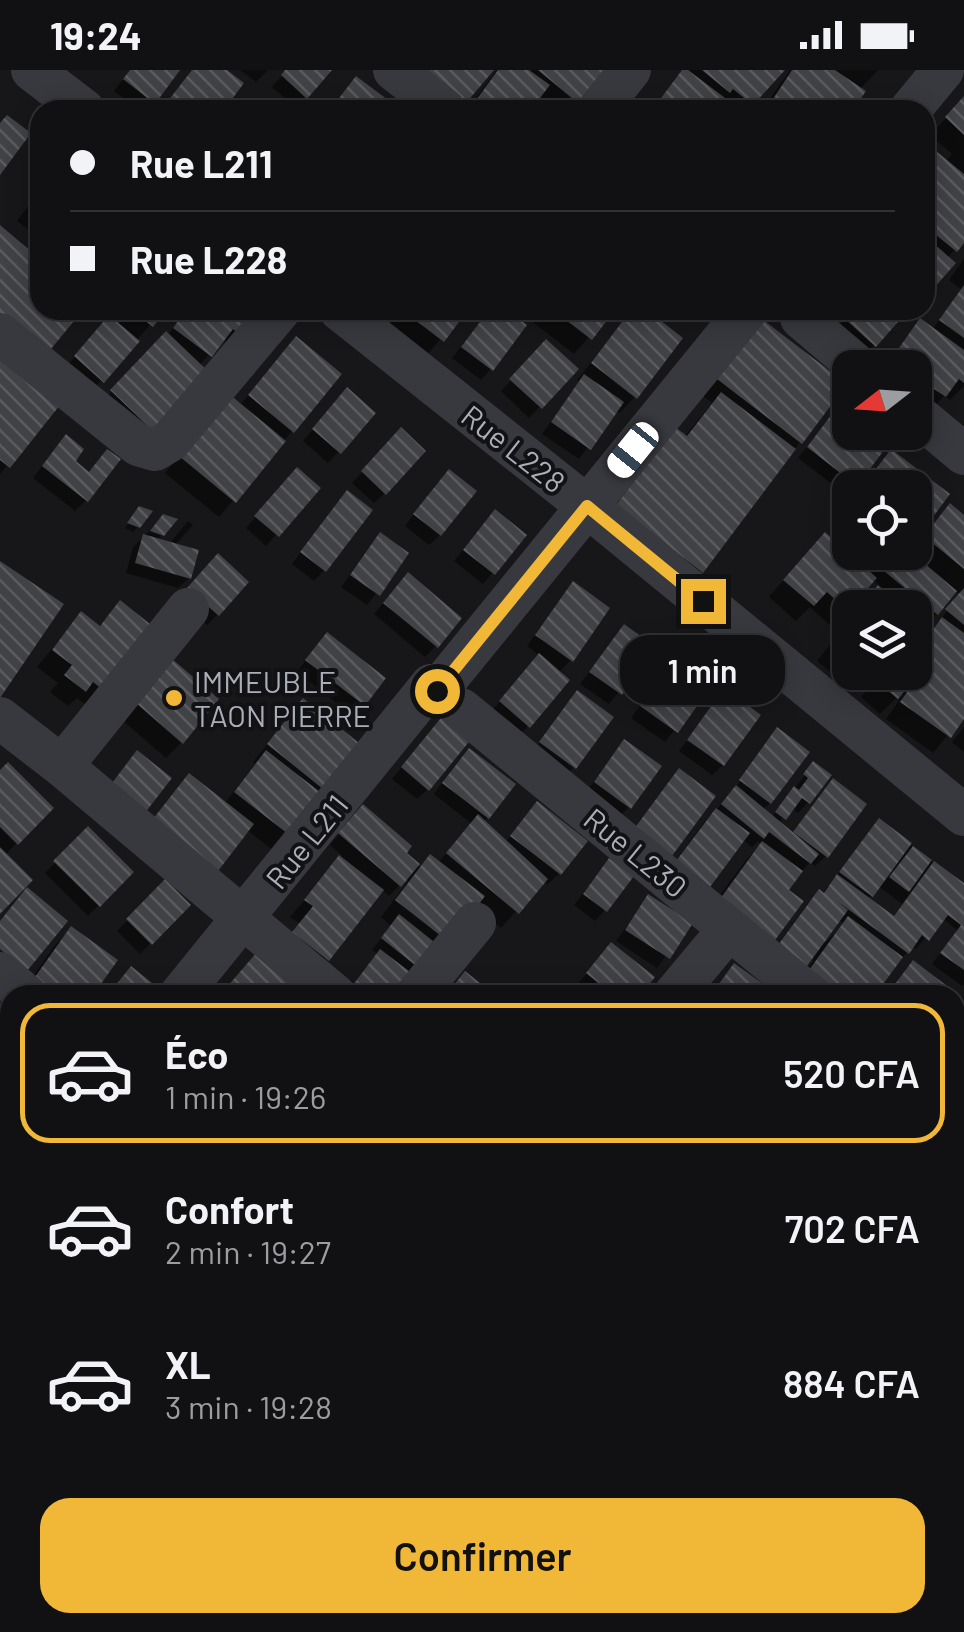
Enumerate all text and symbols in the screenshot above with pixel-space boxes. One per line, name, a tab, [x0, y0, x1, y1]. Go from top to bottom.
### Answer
text: 19:24	[50, 12, 142, 58]
text: Rue L211	[130, 140, 272, 186]
text: Rue L228	[130, 236, 287, 282]
north arrow	[832, 350, 932, 450]
map controls	[832, 350, 932, 690]
street label: Rue L228	[455, 396, 573, 500]
car	[602, 417, 664, 483]
button: locate	[832, 470, 932, 570]
route end	[681, 579, 726, 624]
button: layers	[832, 590, 932, 690]
callout: 1 min	[620, 636, 786, 706]
text: 1 min	[668, 651, 737, 689]
place label: IMMEUBLE TAON PIERRE	[194, 663, 371, 733]
route start	[415, 669, 460, 714]
marker: IMMEUBLE TAON PIERRE	[163, 687, 185, 709]
street label: Rue L211	[257, 787, 355, 895]
street label: Rue L230	[577, 800, 695, 904]
icon: car	[45, 1028, 135, 1118]
text: Éco	[165, 1031, 229, 1077]
text: 520 CFA	[783, 1050, 920, 1096]
text: 1 min · 19:26	[165, 1077, 326, 1115]
icon: car	[45, 1183, 135, 1273]
text: Confort	[165, 1186, 294, 1232]
text: 702 CFA	[785, 1205, 920, 1251]
text: 2 min · 19:27	[165, 1232, 331, 1270]
icon: car	[45, 1338, 135, 1428]
text: XL	[165, 1341, 211, 1387]
text: 884 CFA	[783, 1360, 920, 1406]
text: 3 min · 19:28	[165, 1387, 332, 1425]
button: Confirmer	[40, 1498, 925, 1613]

